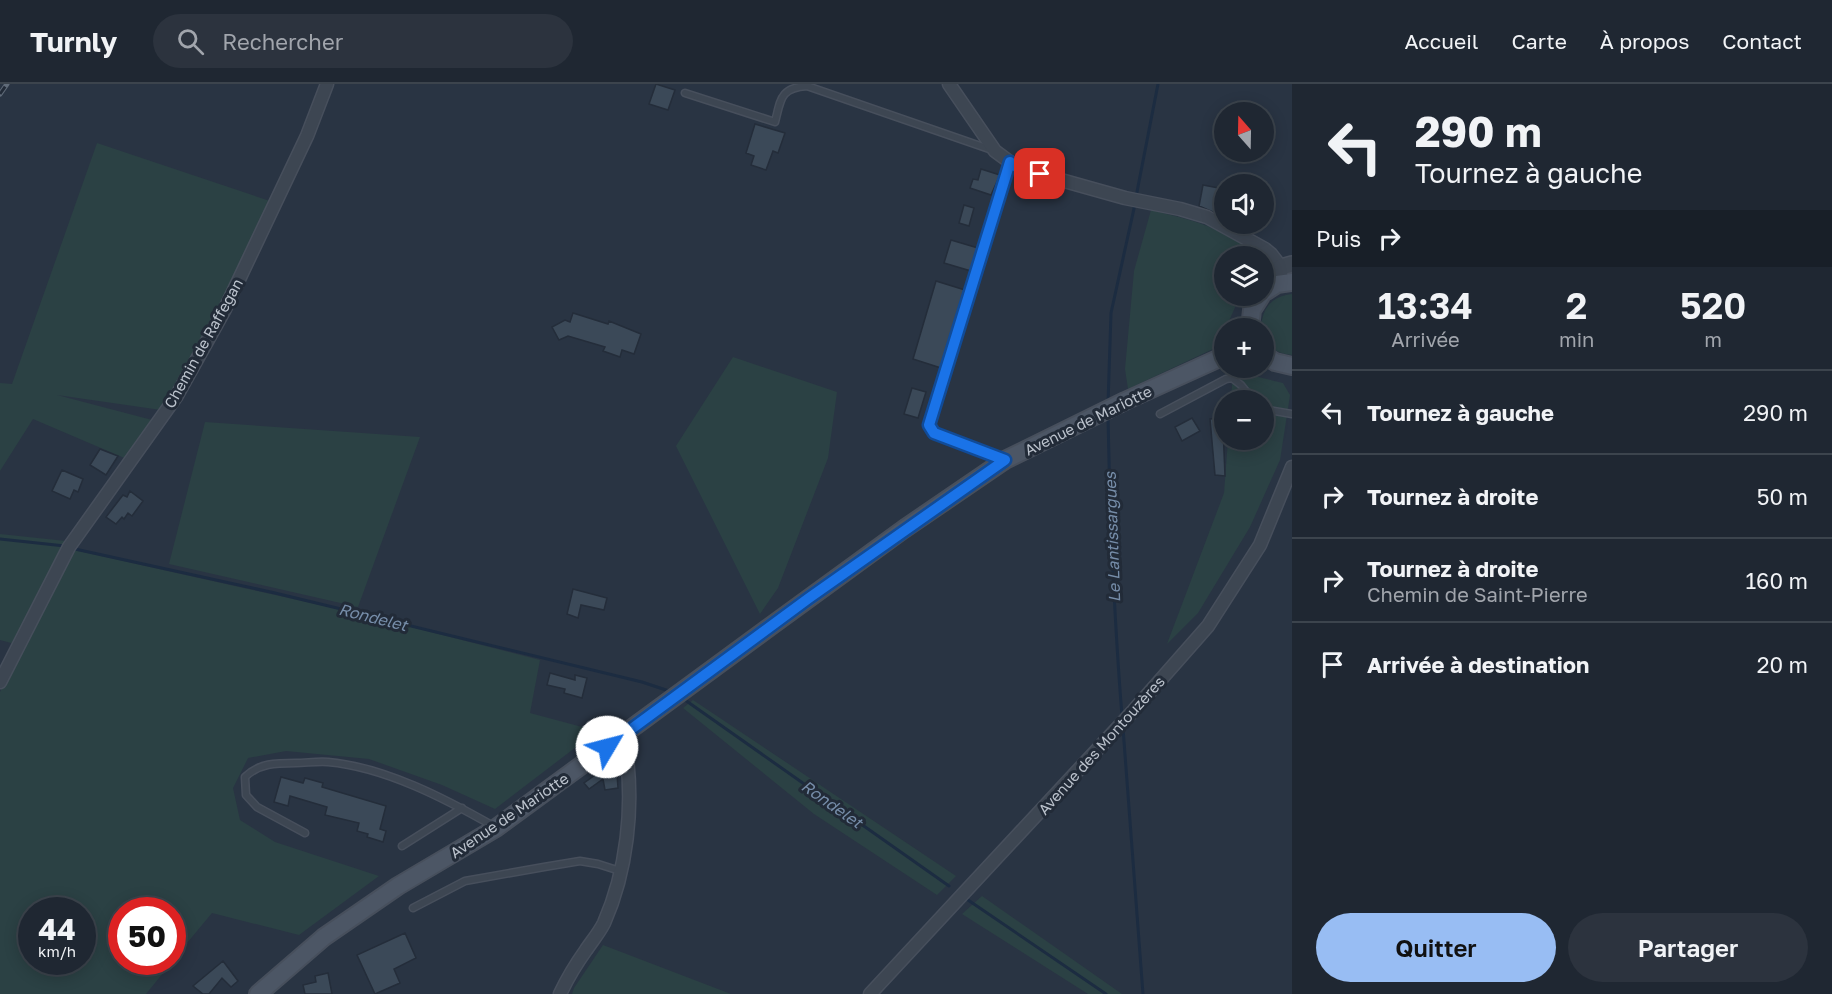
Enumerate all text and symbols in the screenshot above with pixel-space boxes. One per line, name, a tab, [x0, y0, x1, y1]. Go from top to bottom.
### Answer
search box	[153, 14, 573, 68]
text: Turnly	[30, 25, 117, 58]
icon: search	[174, 25, 207, 58]
text: Rechercher	[222, 28, 343, 55]
text: Accueil	[1405, 28, 1478, 54]
text: Carte	[1511, 28, 1567, 54]
text: À propos	[1600, 28, 1689, 54]
text: Contact	[1722, 28, 1802, 54]
north arrow	[1214, 102, 1274, 162]
map controls	[1214, 102, 1274, 450]
text: 290 m	[1415, 106, 1542, 156]
icon: left	[1316, 108, 1394, 186]
pin	[1014, 148, 1065, 199]
icon: arrive	[1023, 157, 1056, 190]
text: Tournez à gauche	[1415, 157, 1642, 189]
button: sound	[1214, 174, 1274, 234]
icon: right	[1373, 222, 1406, 255]
text: Puis	[1316, 225, 1361, 252]
button: layers	[1214, 246, 1274, 306]
street label: Chemin de Raffegan	[160, 275, 246, 411]
text: 13:34	[1378, 284, 1473, 327]
text: 2	[1566, 284, 1587, 327]
text: 520	[1680, 284, 1746, 327]
button: +	[1214, 318, 1274, 378]
text: Arrivée	[1391, 327, 1460, 351]
text: min	[1559, 327, 1594, 351]
text: m	[1704, 327, 1722, 351]
street label: Avenue de Mariotte	[1022, 381, 1155, 459]
button: −	[1214, 390, 1274, 450]
icon: left	[1316, 396, 1349, 429]
text: Tournez à gauche	[1367, 399, 1554, 426]
text: 290 m	[1743, 399, 1808, 426]
water label: Le Lantissargues	[1100, 470, 1124, 602]
icon: right	[1316, 480, 1349, 513]
text: Tournez à droite	[1367, 483, 1538, 510]
text: 50 m	[1757, 483, 1808, 510]
text: Tournez à droite	[1367, 555, 1538, 582]
icon: right	[1316, 564, 1349, 597]
text: 160 m	[1745, 567, 1808, 594]
text: Chemin de Saint-Pierre	[1367, 582, 1588, 606]
water label: Rondelet	[337, 599, 411, 636]
icon: arrive	[1316, 648, 1349, 681]
text: Arrivée à destination	[1367, 651, 1589, 678]
text: 20 m	[1757, 651, 1808, 678]
street label: Avenue des Montouzères	[1034, 672, 1168, 818]
position arrow	[575, 715, 639, 779]
street label: Avenue de Mariotte	[446, 768, 572, 861]
water label: Rondelet	[798, 776, 868, 833]
speed limit sign: 50	[108, 897, 186, 975]
text: 44	[38, 911, 76, 947]
button: Quitter	[1316, 913, 1556, 982]
button: Partager	[1568, 913, 1808, 982]
text: km/h	[38, 942, 76, 960]

